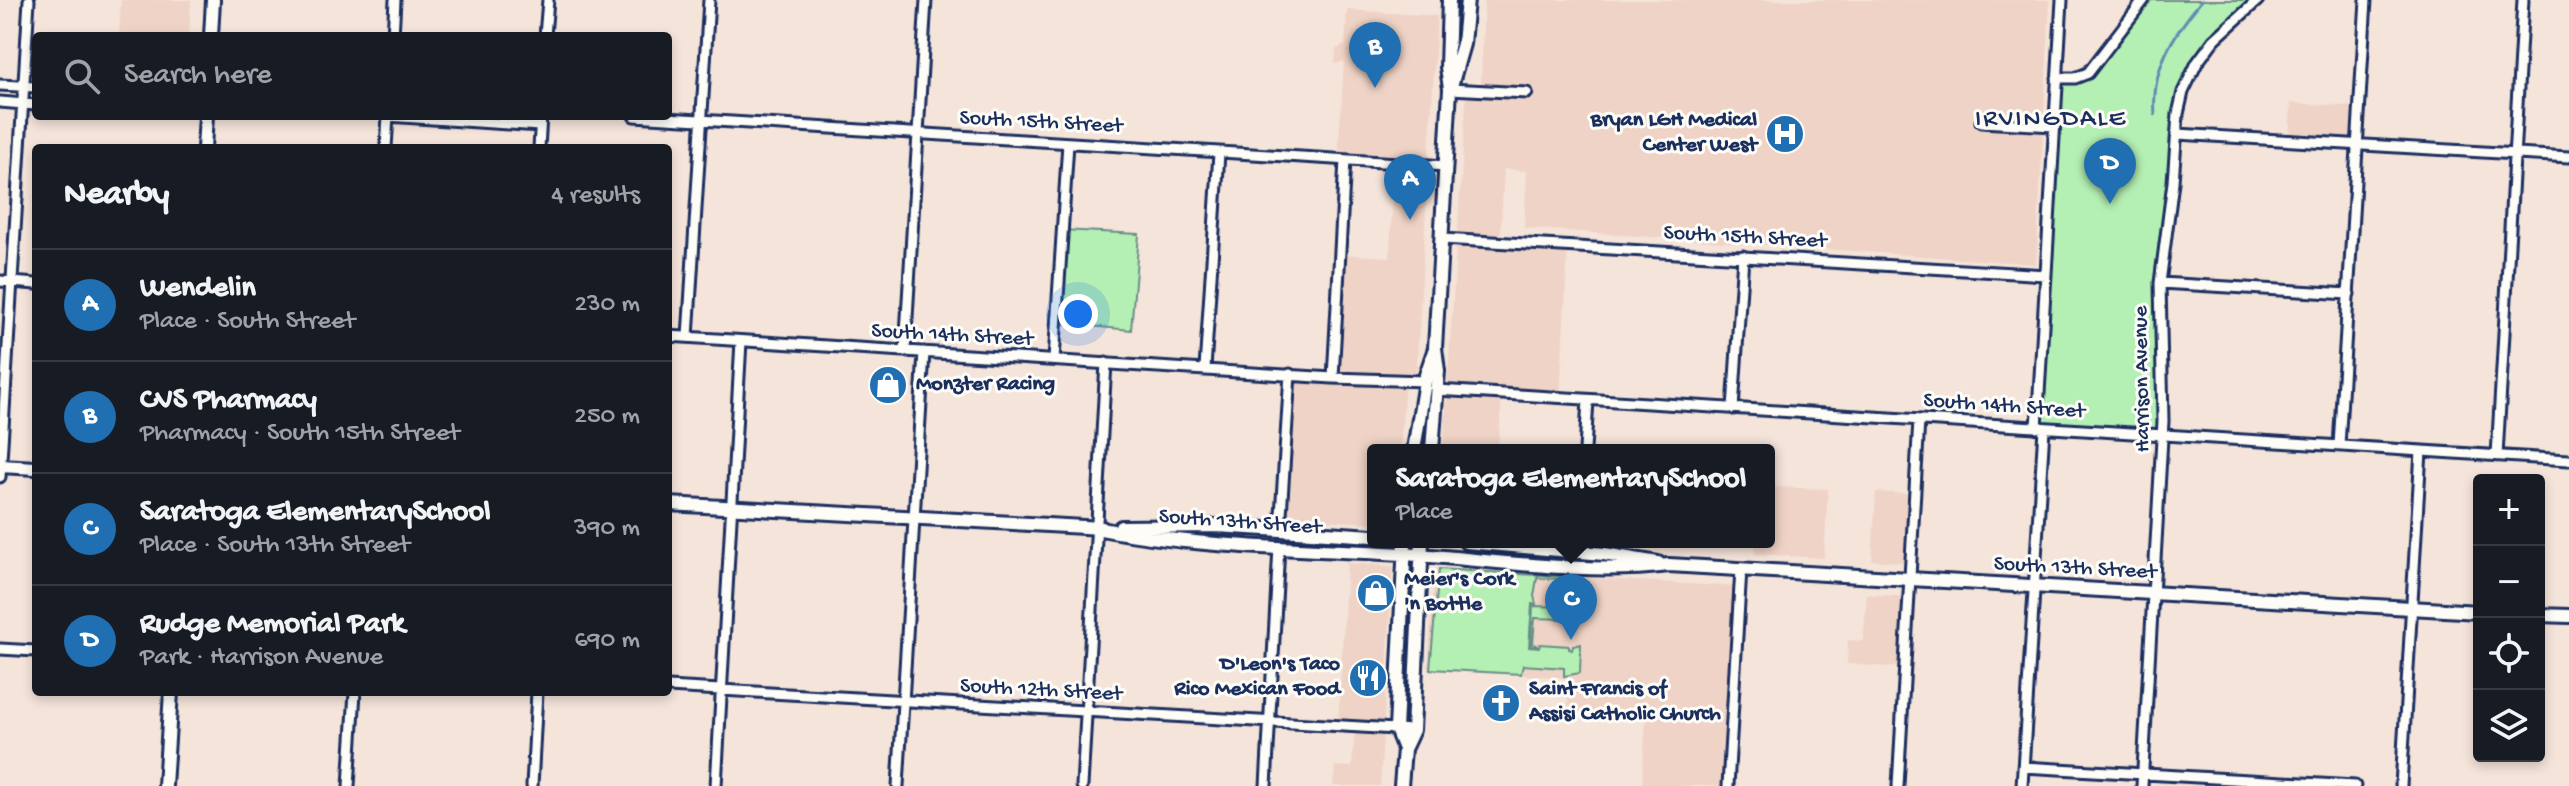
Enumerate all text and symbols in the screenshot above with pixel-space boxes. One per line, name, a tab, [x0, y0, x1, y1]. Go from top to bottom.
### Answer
pin: B	[1349, 22, 1401, 88]
search box	[32, 32, 672, 120]
icon: search	[60, 54, 104, 98]
text: Search here	[124, 59, 272, 94]
district label: IRVINGDALE	[1975, 105, 2127, 136]
street label: South 15th Street	[959, 106, 1125, 140]
place label: Bryan LGH Medical Center West	[1590, 108, 1759, 159]
hospital icon: Bryan LGH Medical Center West	[1764, 113, 1806, 155]
pin: D	[2084, 138, 2136, 204]
pin: A	[1384, 154, 1436, 220]
text: Nearby	[64, 176, 169, 216]
text: 4 results	[551, 181, 640, 212]
street label: South 15th Street	[1663, 221, 1829, 255]
text: Wendelin	[140, 272, 256, 307]
text: A	[82, 290, 98, 321]
text: 230 m	[574, 290, 640, 321]
your location	[1058, 294, 1098, 334]
street label: Harrison Avenue	[2129, 305, 2157, 452]
text: Place · South Street	[140, 307, 355, 338]
street label: South 14th Street	[870, 319, 1036, 353]
shop icon: Monzter Racing	[867, 364, 909, 406]
place label: Monzter Racing	[916, 372, 1056, 398]
text: CVS Pharmacy	[140, 384, 317, 419]
street label: South 14th Street	[1922, 388, 2088, 426]
text: B	[83, 402, 97, 433]
text: 250 m	[574, 402, 640, 433]
text: Pharmacy · South 15th Street	[140, 419, 460, 450]
popup	[1367, 444, 1775, 548]
text: Saratoga ElementarySchool	[1396, 463, 1746, 498]
map controls	[2473, 474, 2545, 762]
button: +	[2473, 474, 2545, 546]
text: Saratoga ElementarySchool	[140, 496, 491, 531]
text: Place	[1396, 498, 1452, 529]
street label: South 13th Street	[1158, 504, 1324, 542]
text: C	[83, 514, 97, 545]
text: 390 m	[574, 514, 640, 545]
text: Place · South 13th Street	[140, 531, 410, 562]
button: −	[2473, 546, 2545, 618]
street label: South 13th Street	[1993, 552, 2159, 586]
place label: Meier's Cork 'n Bottle	[1404, 567, 1517, 618]
shop icon: Meier's Cork 'n Bottle	[1355, 572, 1397, 614]
pin: C	[1545, 574, 1597, 640]
text: Rudge Memorial Park	[140, 608, 405, 643]
button: locate	[2473, 618, 2545, 690]
text: D	[82, 626, 98, 657]
text: 690 m	[574, 626, 640, 657]
text: Park · Harrison Avenue	[140, 643, 383, 674]
place label: D'Leon's Taco Rico Mexican Food	[1173, 652, 1342, 703]
restaurant icon: D'Leon's Taco Rico Mexican Food	[1347, 657, 1389, 699]
street label: South 12th Street	[959, 674, 1125, 708]
place label: Saint Francis of Assisi Catholic Church	[1528, 677, 1721, 728]
church icon: Saint Francis of Assisi Catholic Church	[1480, 682, 1522, 724]
button: layers	[2473, 690, 2545, 762]

